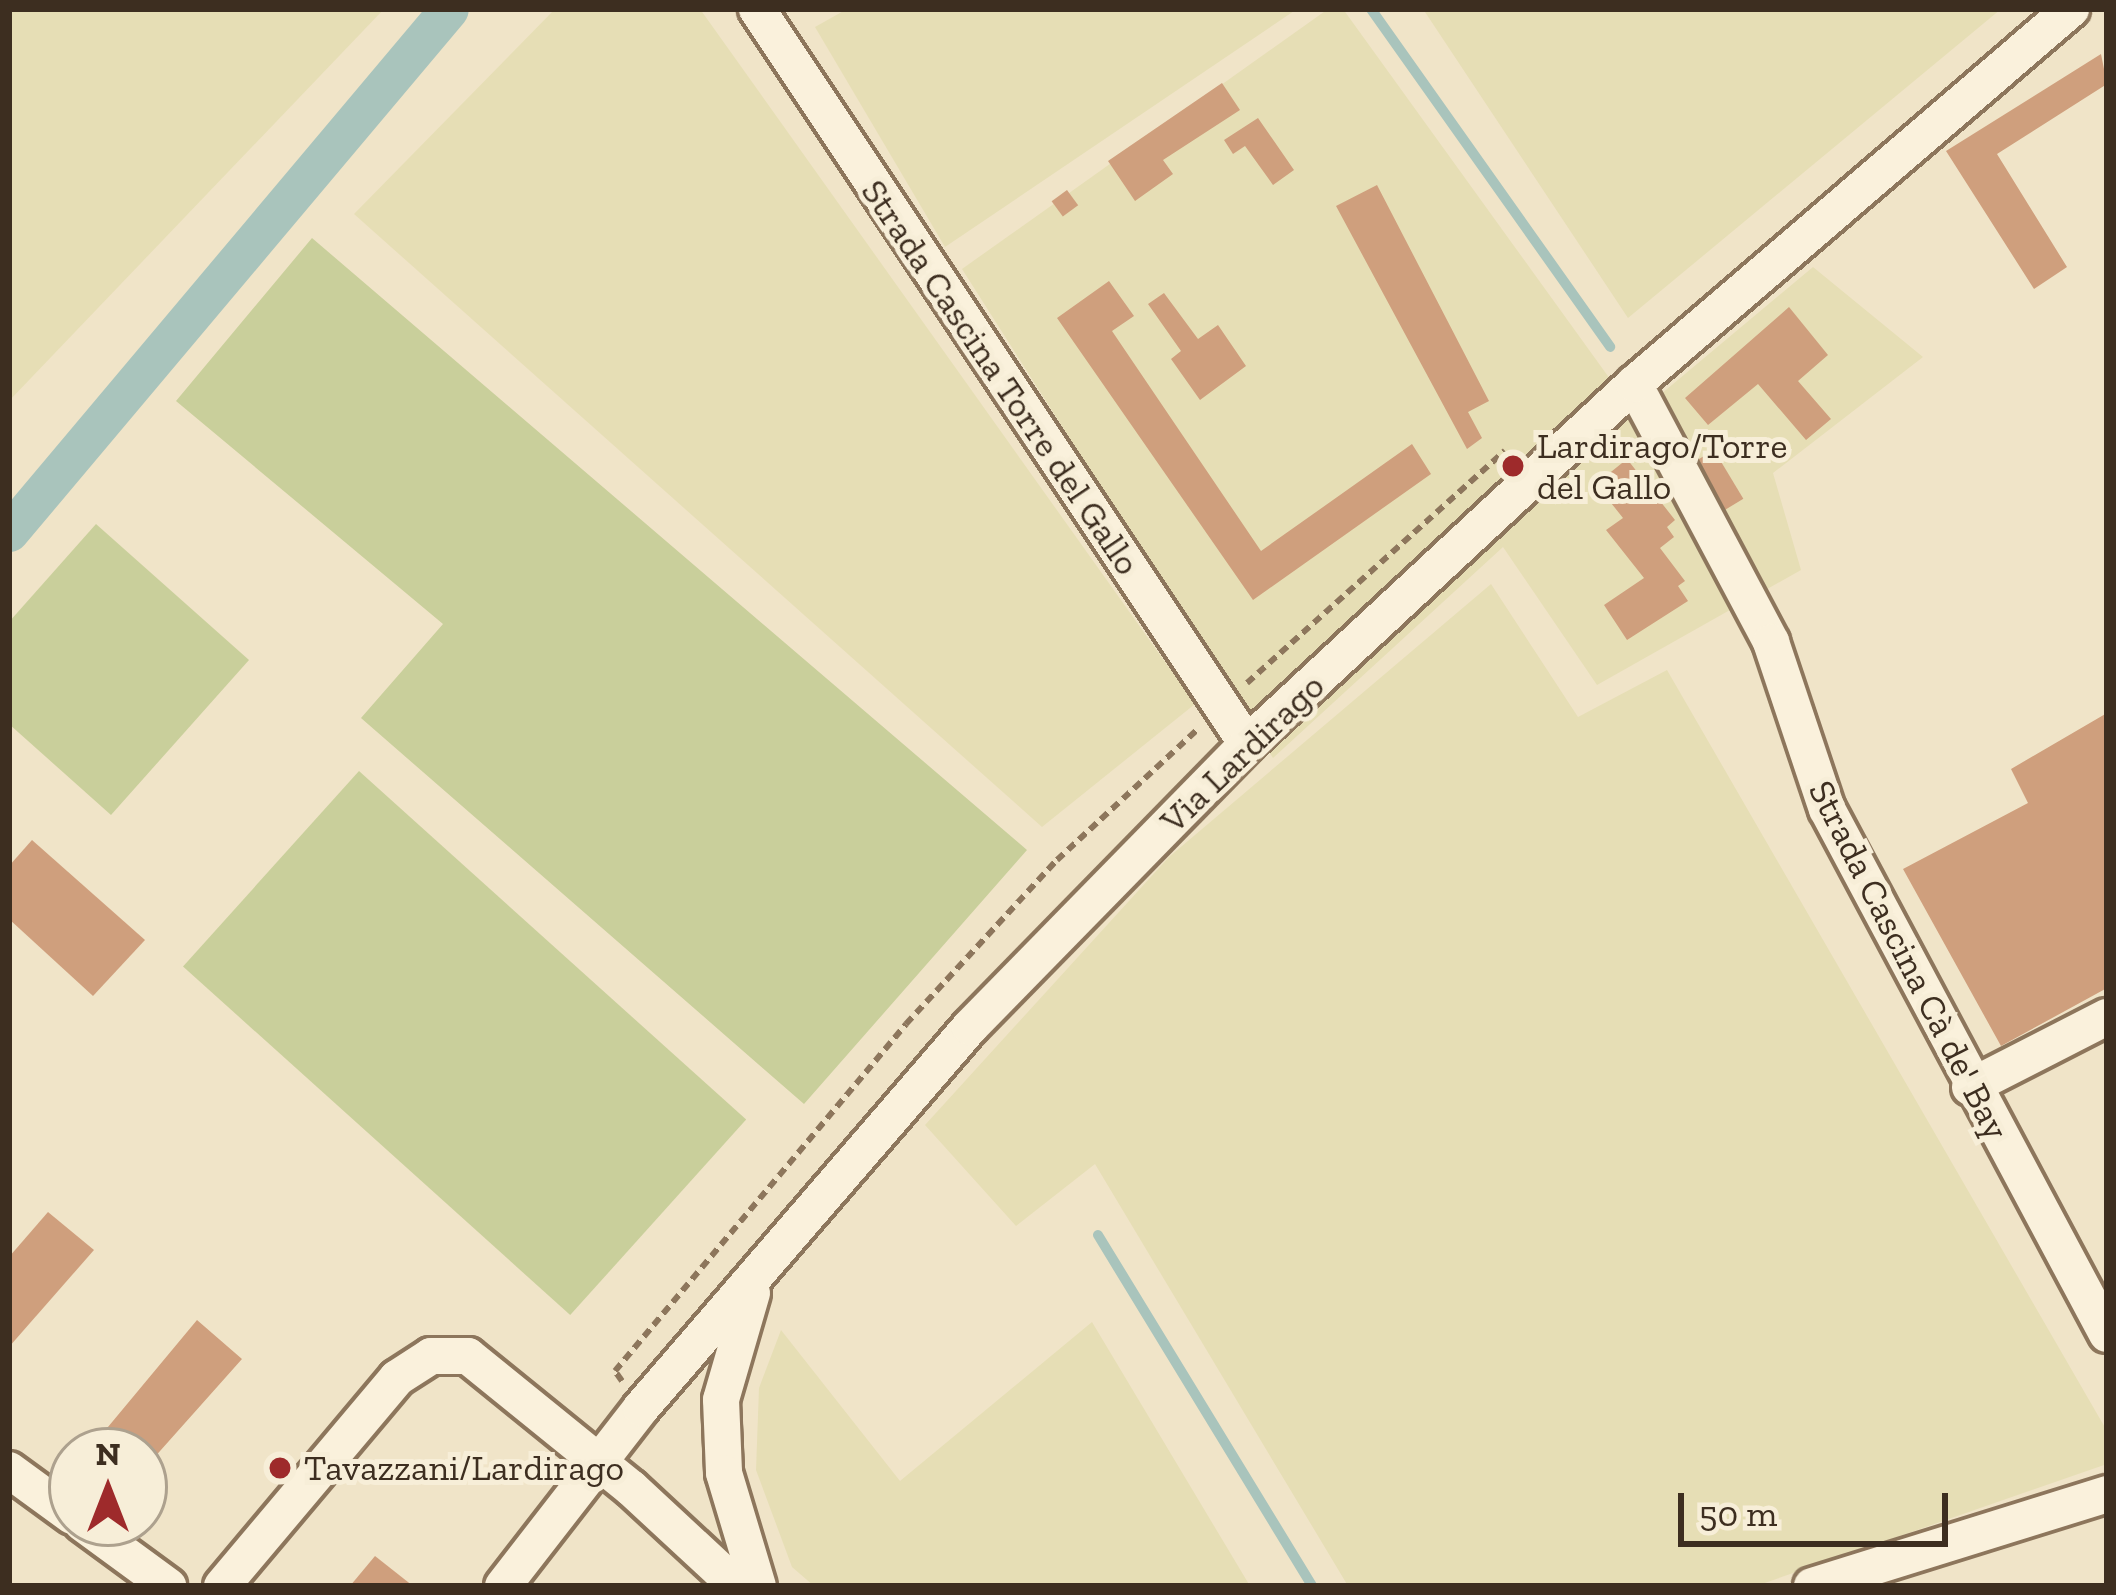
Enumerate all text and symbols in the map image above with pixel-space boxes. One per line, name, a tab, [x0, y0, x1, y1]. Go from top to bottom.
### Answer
street label: Strada Cascina Torre del Gallo	[852, 171, 1150, 583]
place label: Lardirago/Torre del Gallo	[1537, 423, 1788, 508]
marker: Lardirago/Torre del Gallo	[1500, 453, 1526, 479]
street label: Via Lardirago	[1151, 664, 1333, 842]
street label: Strada Cascina Cà de' Bay	[1800, 773, 2018, 1147]
north arrow	[48, 1427, 168, 1547]
text: N	[95, 1434, 121, 1473]
place label: Tavazzani/Lardirago	[304, 1446, 624, 1490]
marker: Tavazzani/Lardirago	[267, 1455, 293, 1481]
scale bar	[1684, 1469, 1954, 1543]
text: 50 m	[1699, 1492, 1777, 1535]

